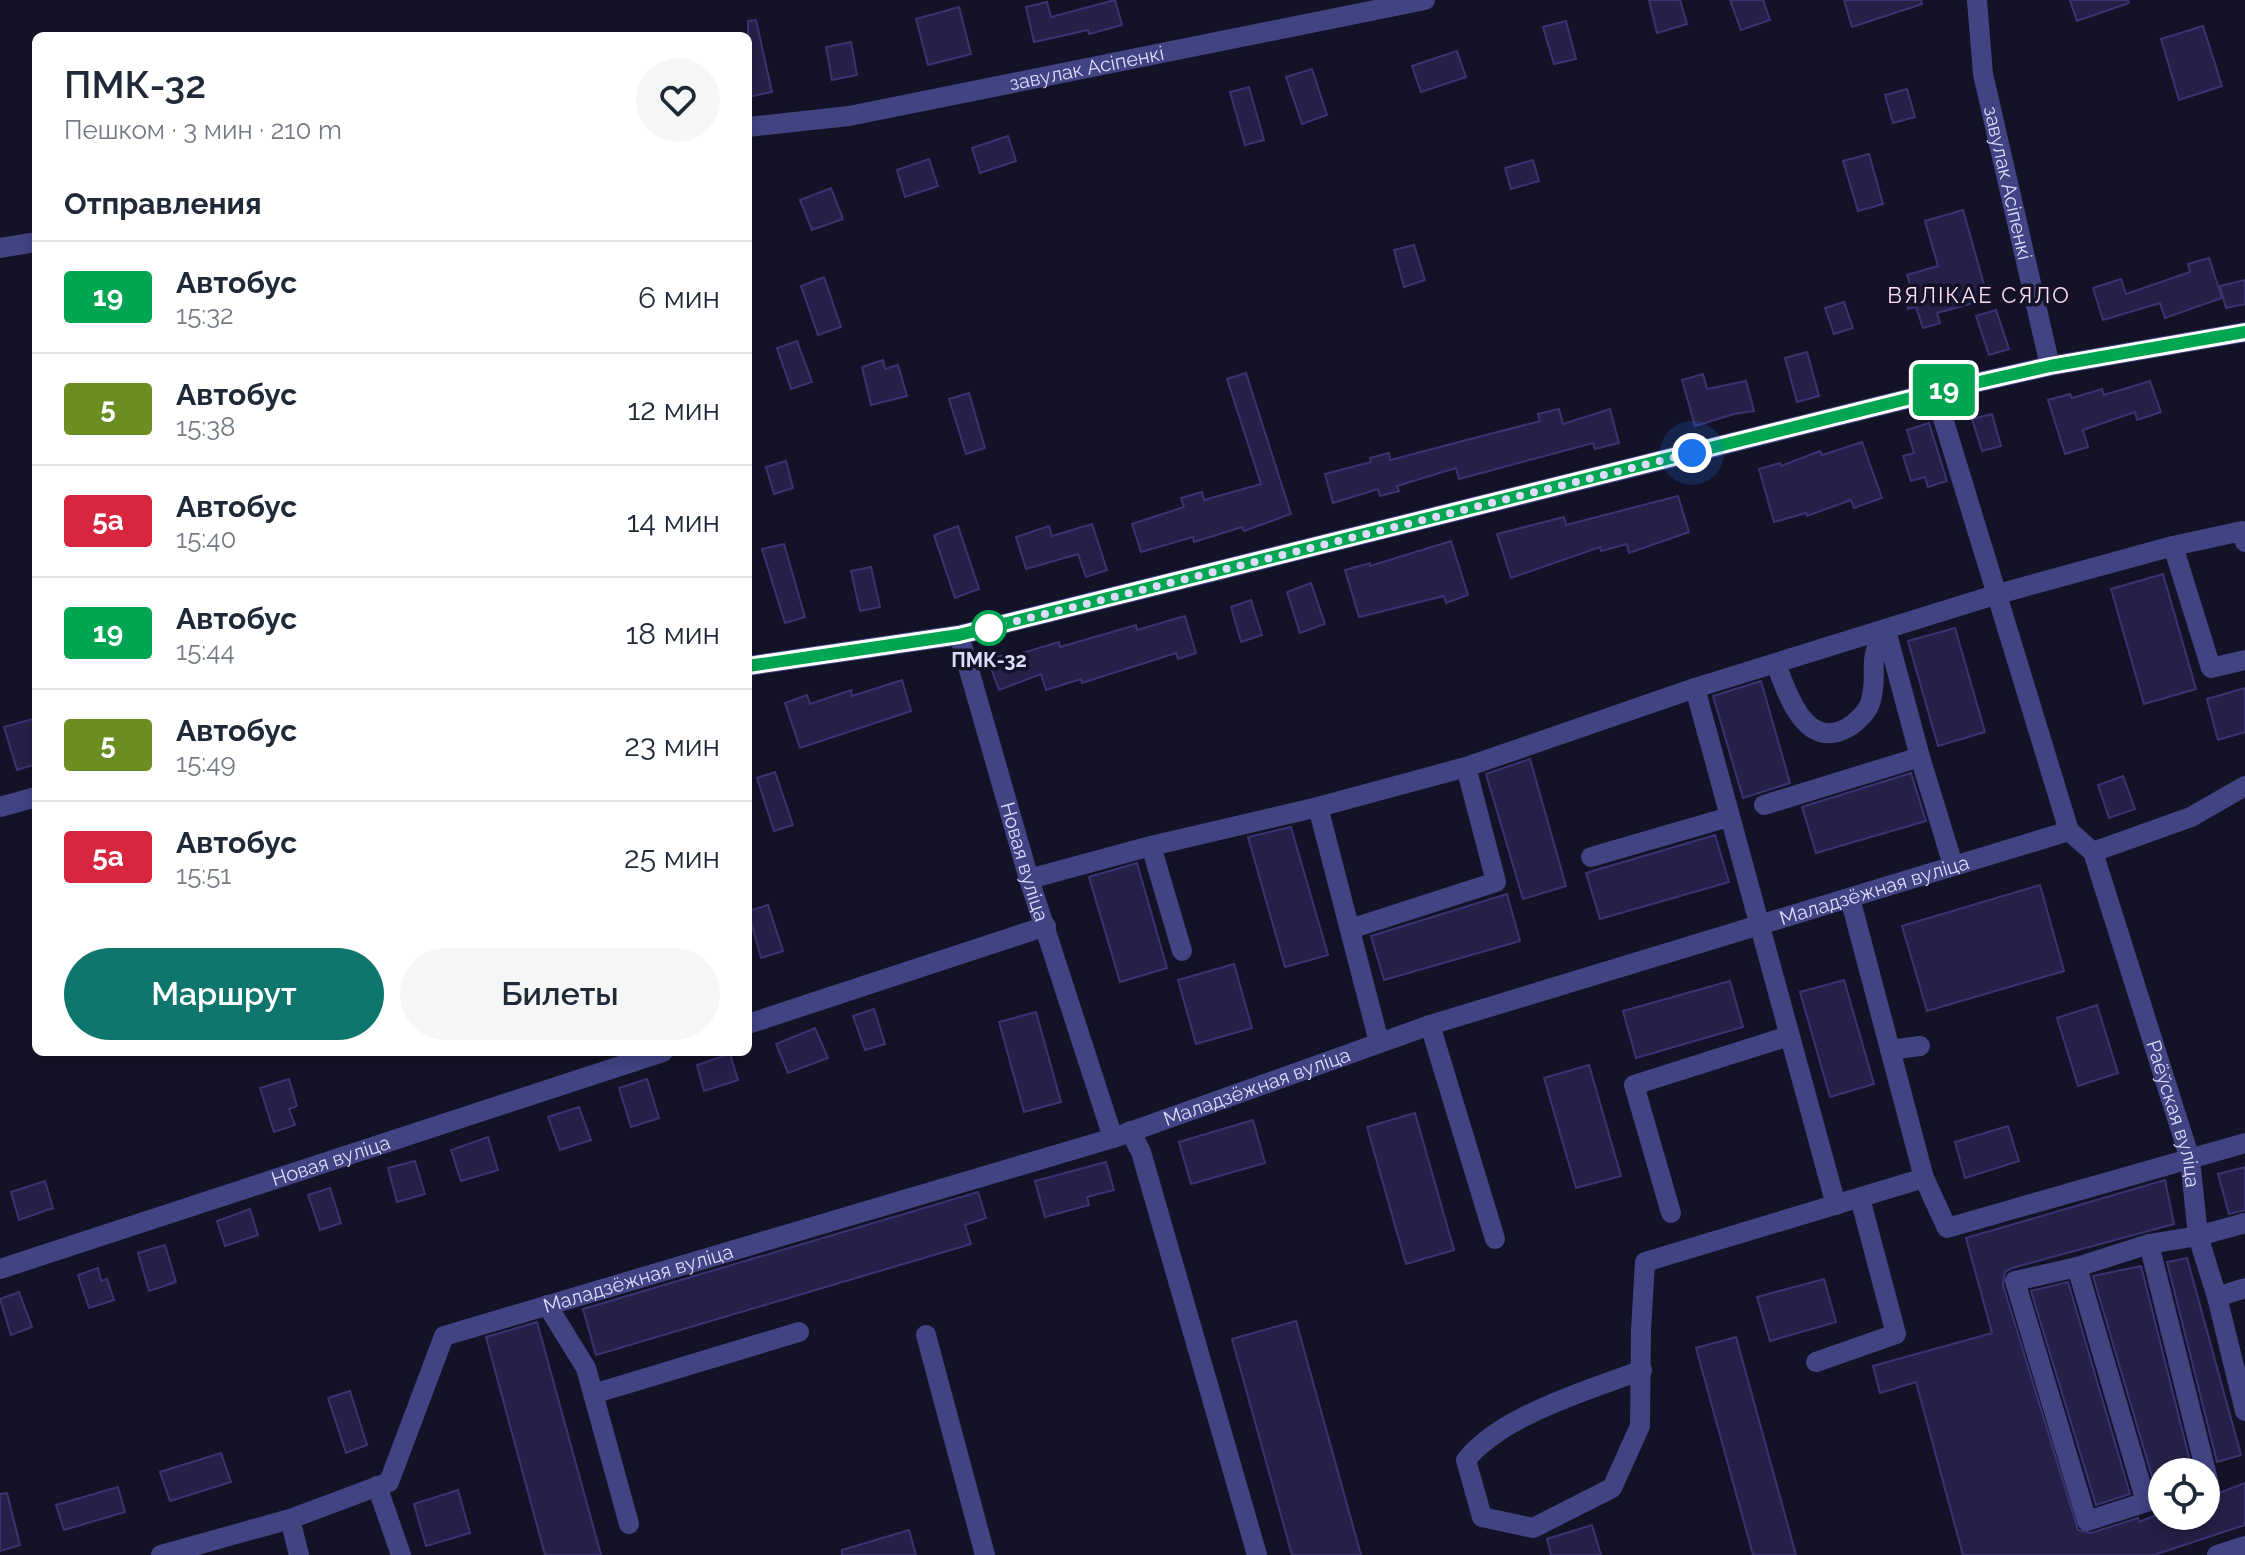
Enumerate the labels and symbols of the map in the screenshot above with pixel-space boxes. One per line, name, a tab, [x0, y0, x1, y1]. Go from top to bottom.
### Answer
street label: завулак Асіпенкі	[1007, 41, 1166, 95]
street label: завулак Асіпенкі	[1979, 104, 2037, 262]
district label: ВЯЛІКАЕ СЯЛО	[1887, 282, 2071, 308]
line badge: 19	[1908, 364, 1980, 416]
your location	[1672, 433, 1712, 473]
marker: ПМК-32	[972, 611, 1006, 645]
place label: ПМК-32	[951, 648, 1027, 672]
street label: Новая вуліца	[996, 799, 1054, 924]
street label: Маладзёжная вуліца	[1776, 850, 1972, 930]
street label: Раёўская вуліца	[2141, 1037, 2205, 1189]
street label: Маладзёжная вуліца	[1160, 1042, 1354, 1131]
street label: Новая вуліца	[268, 1130, 393, 1191]
street label: Маладзёжная вуліца	[540, 1239, 736, 1318]

